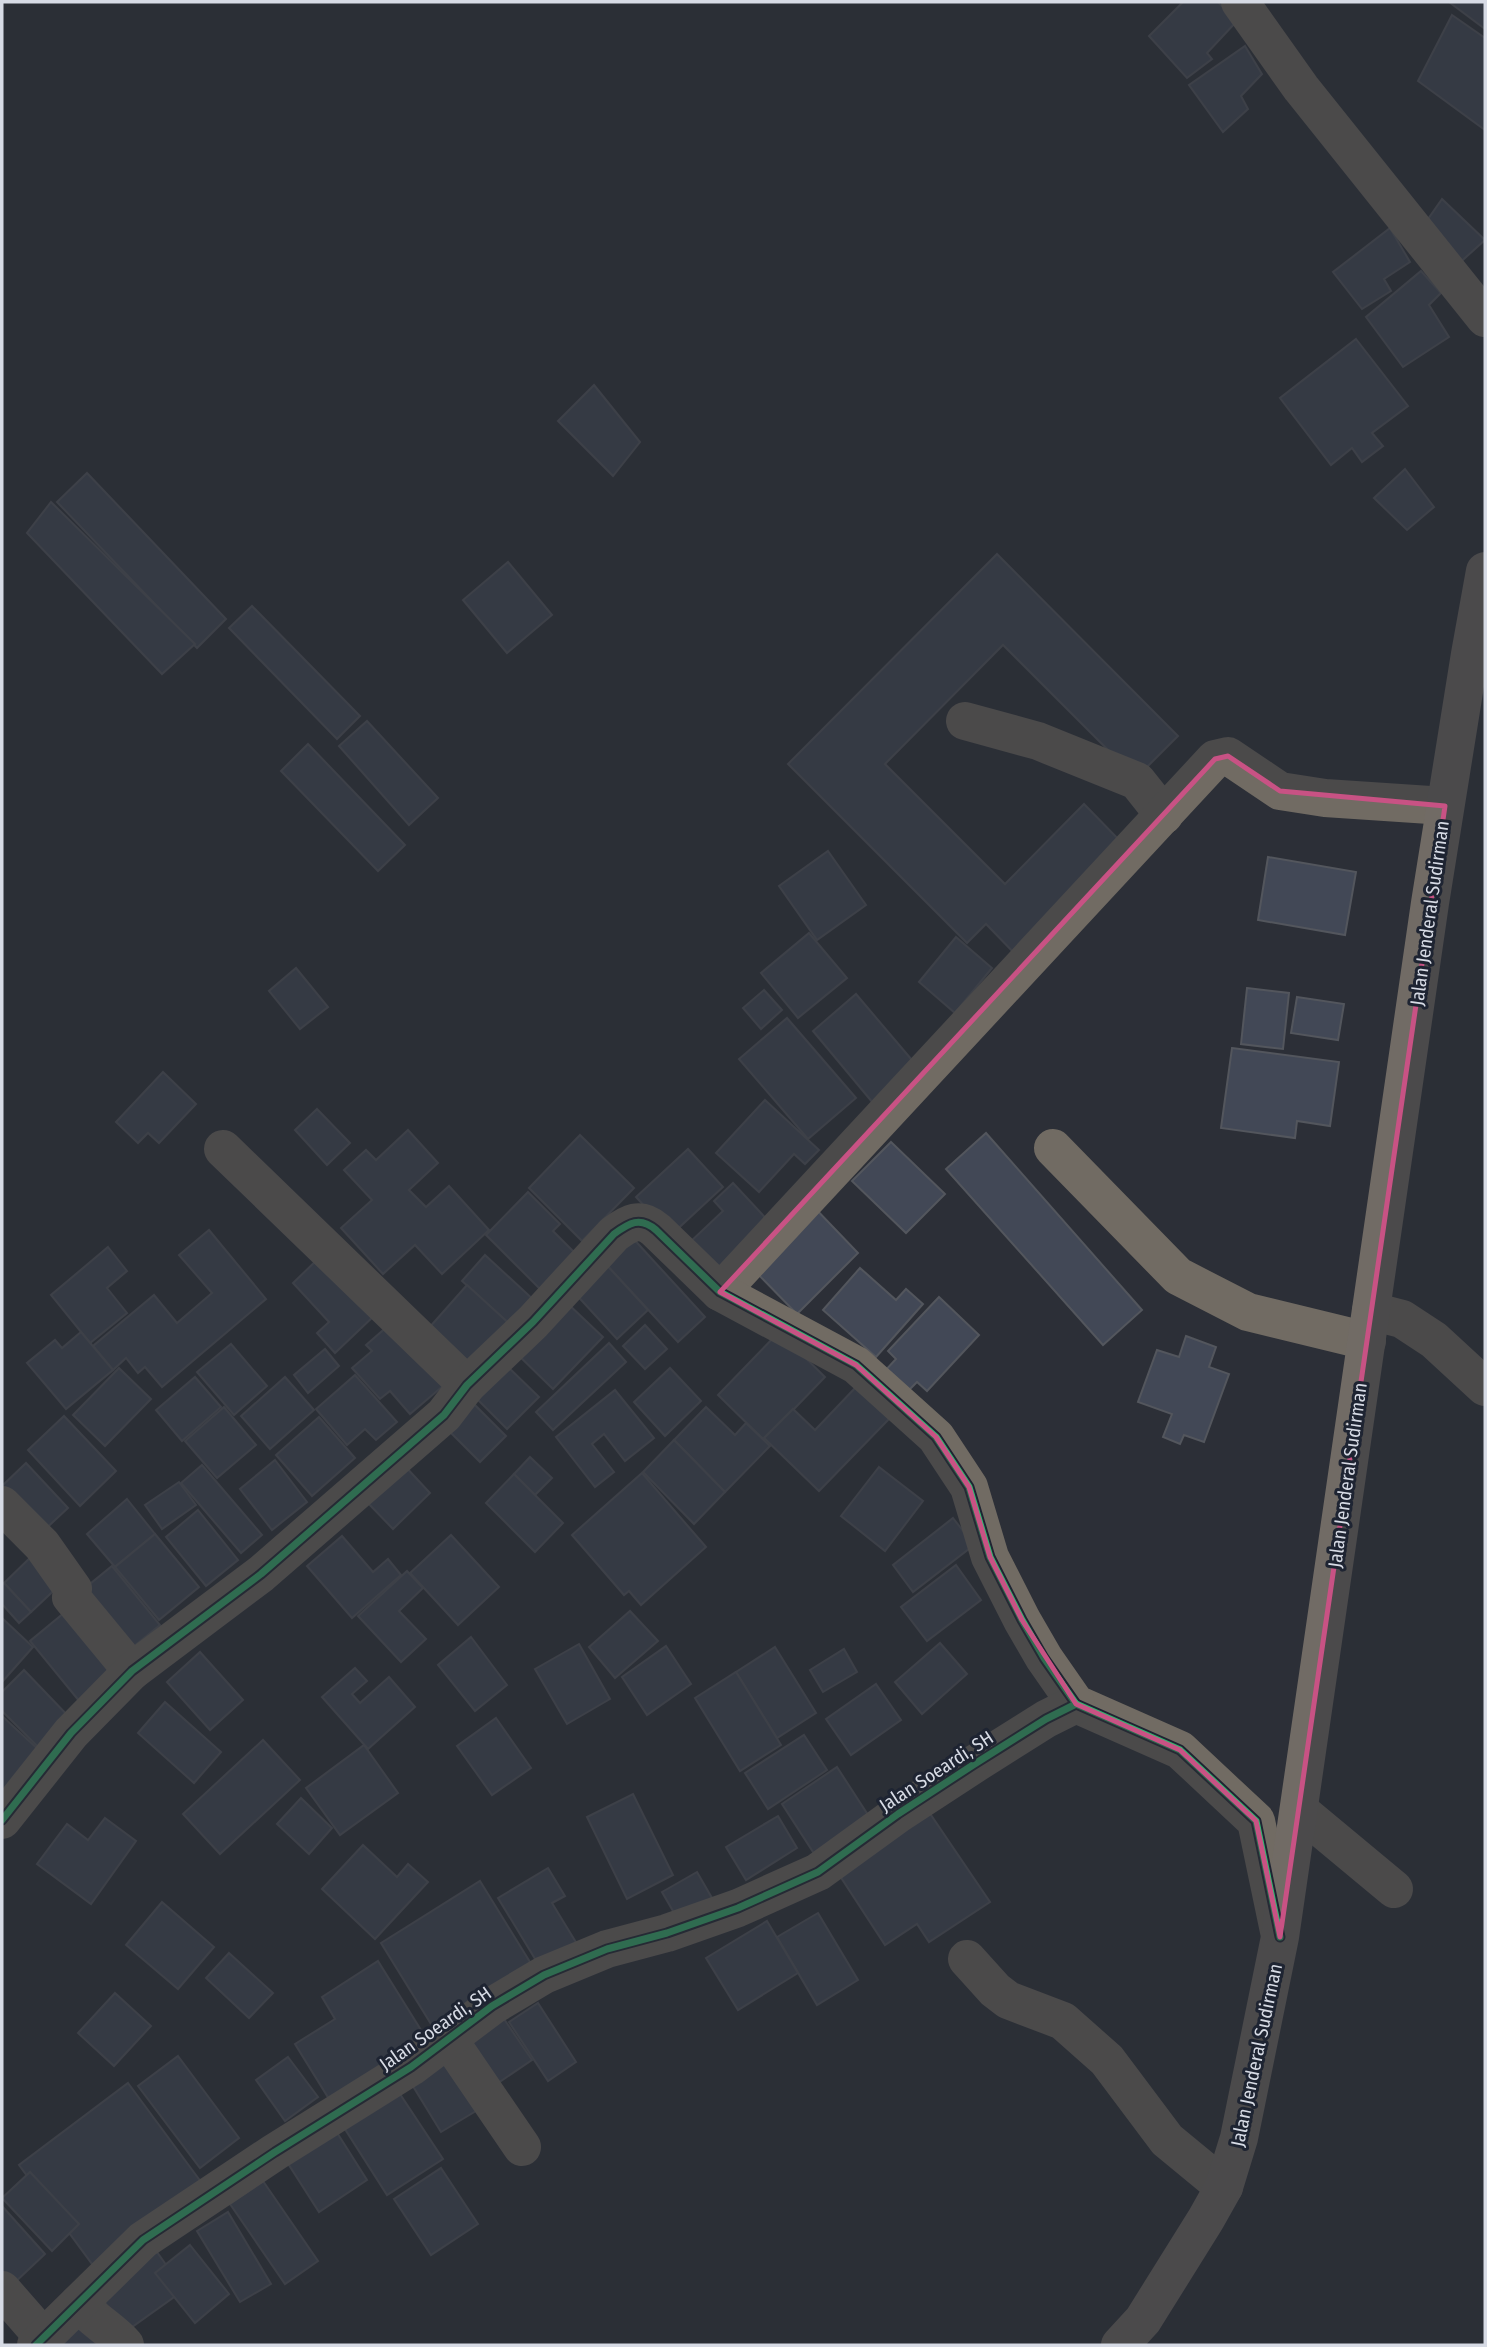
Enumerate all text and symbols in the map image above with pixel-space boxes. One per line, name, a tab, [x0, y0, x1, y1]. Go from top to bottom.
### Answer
street label: Jalan Jenderal Sudirman	[1405, 819, 1454, 1007]
street label: Jalan Jenderal Sudirman	[1323, 1381, 1372, 1569]
street label: Jalan Soeardi, SH	[875, 1726, 998, 1817]
street label: Jalan Jenderal Sudirman	[1226, 1961, 1287, 2149]
street label: Jalan Soeardi, SH	[375, 1981, 496, 2076]

